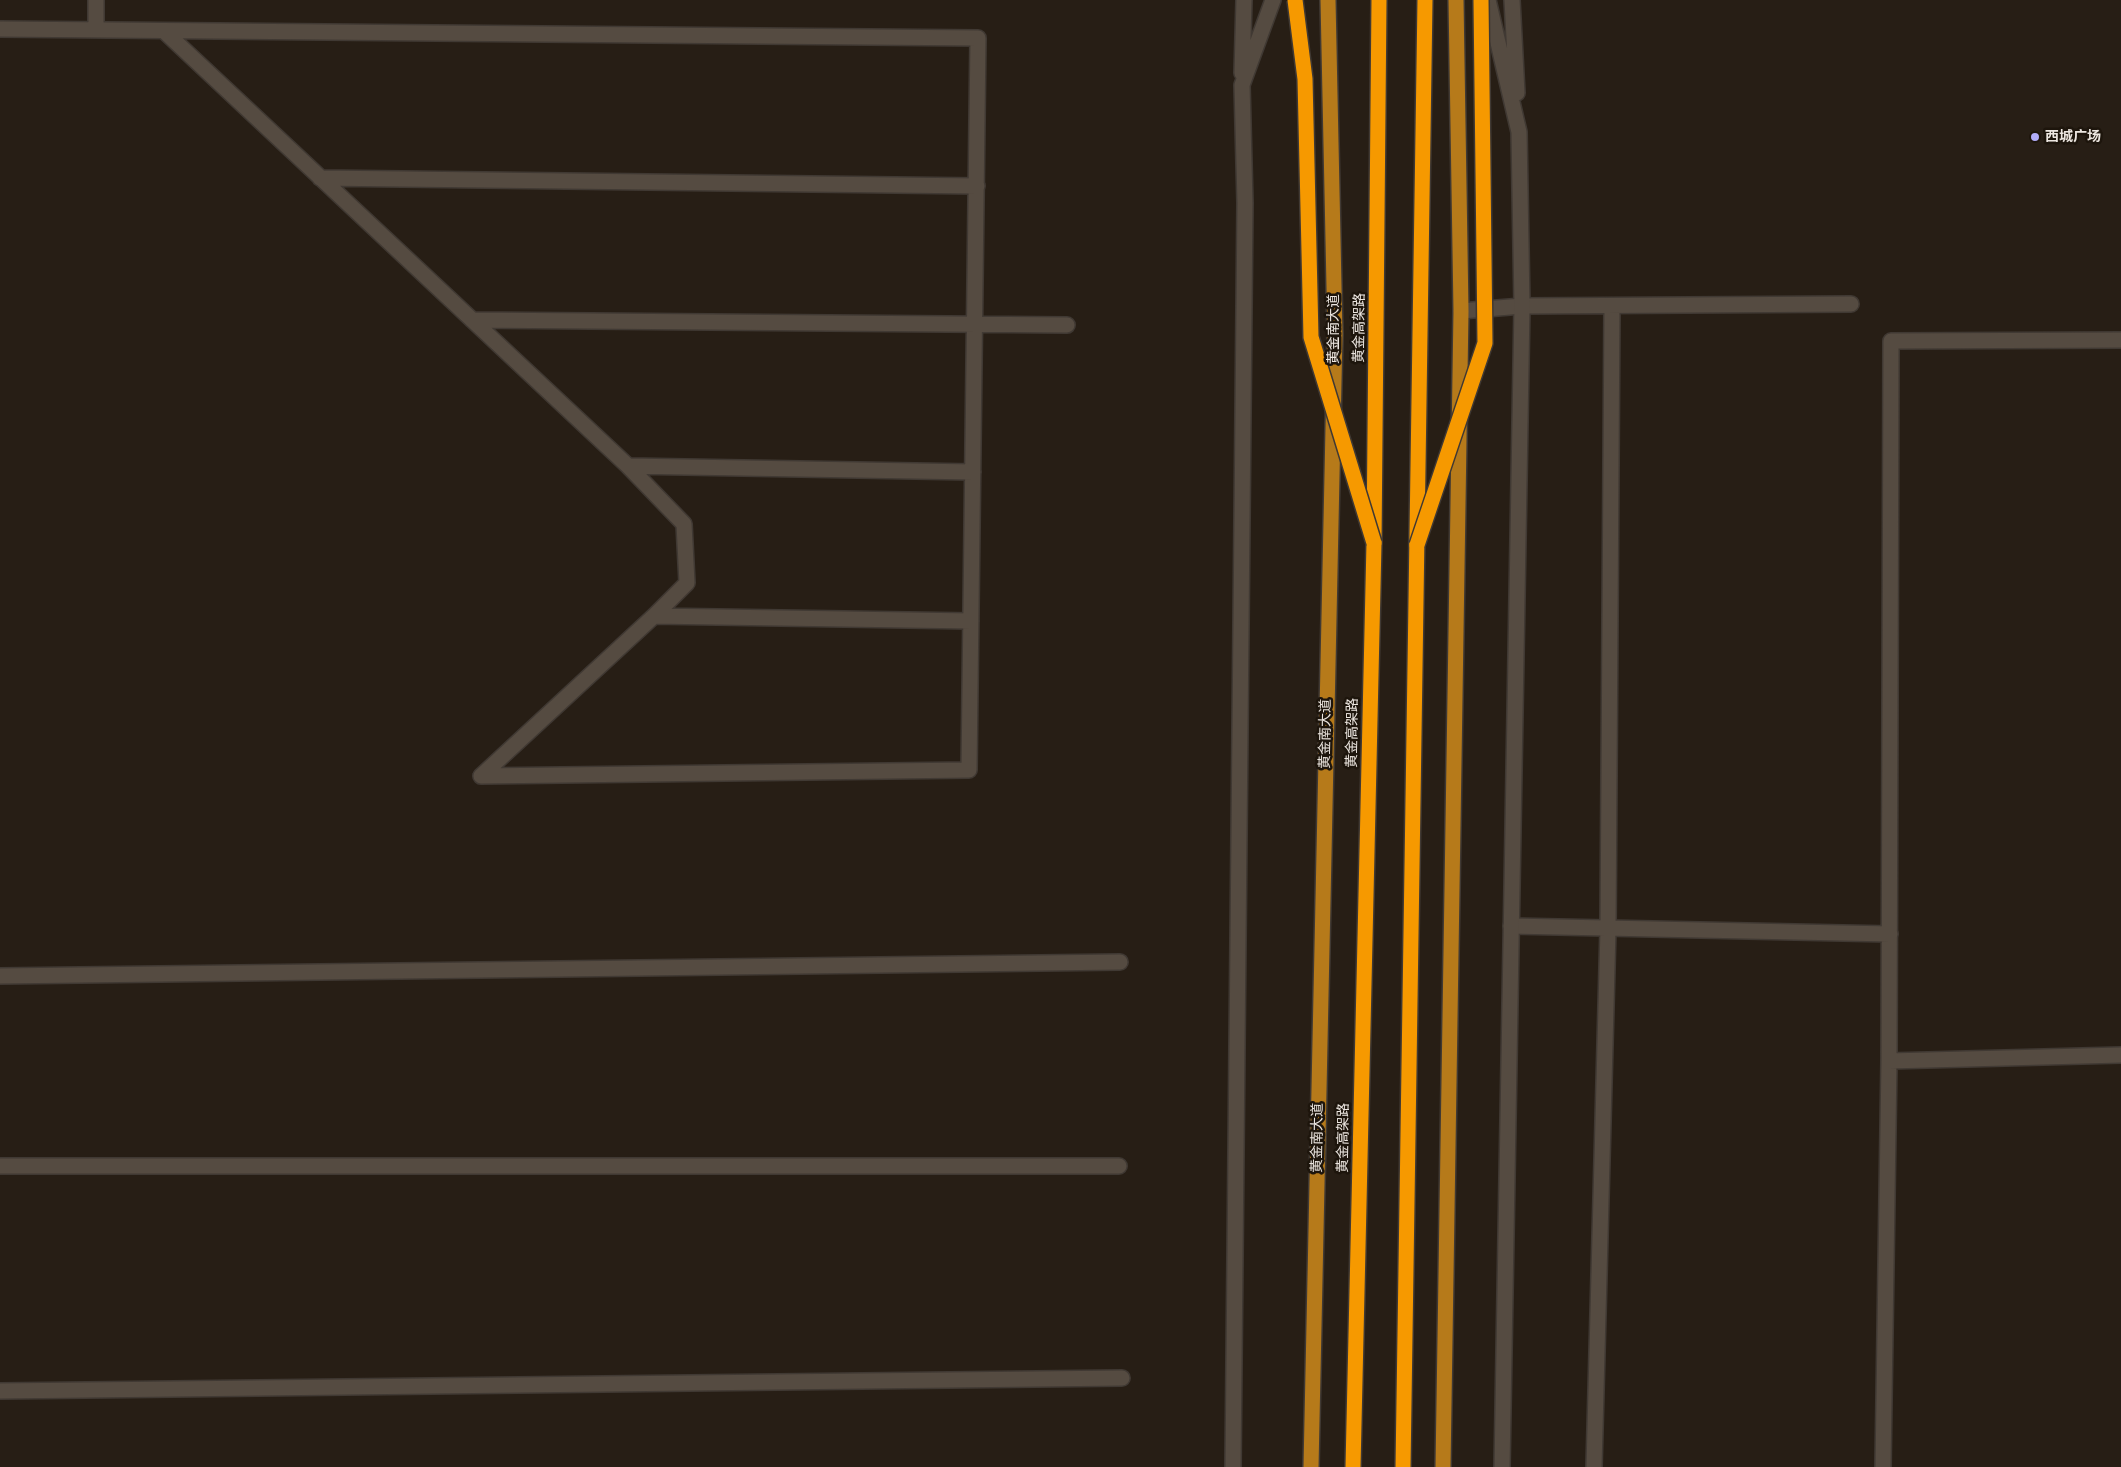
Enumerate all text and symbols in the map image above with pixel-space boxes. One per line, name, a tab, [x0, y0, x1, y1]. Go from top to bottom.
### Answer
place label: 西城广场	[2045, 129, 2101, 145]
marker: 西城广场	[2029, 131, 2041, 143]
street label: 黄金高架路	[1351, 293, 1369, 363]
street label: 黄金南大道	[1326, 294, 1342, 364]
street label: 黄金高架路	[1344, 698, 1362, 768]
street label: 黄金南大道	[1317, 699, 1335, 769]
street label: 黄金南大道	[1309, 1103, 1327, 1173]
street label: 黄金高架路	[1335, 1103, 1353, 1173]

